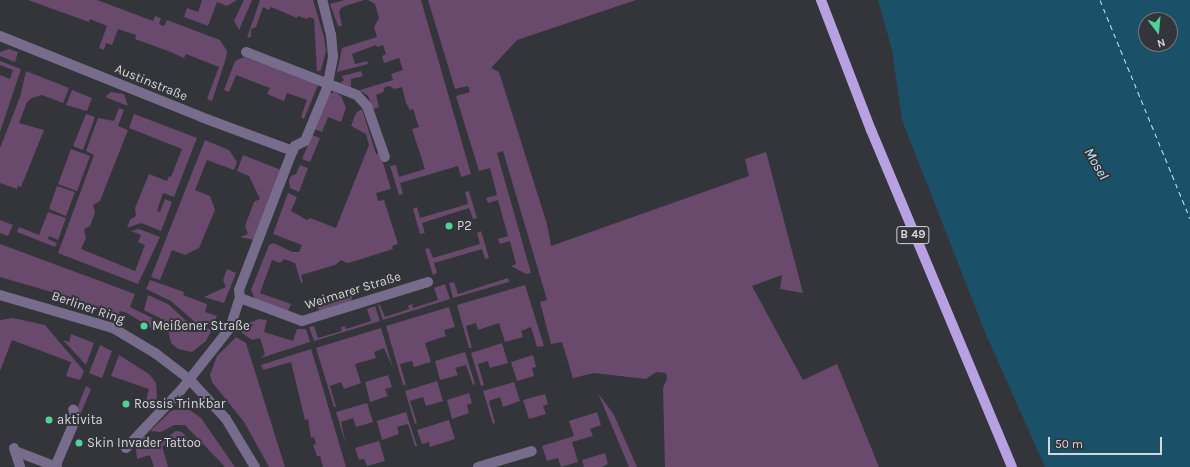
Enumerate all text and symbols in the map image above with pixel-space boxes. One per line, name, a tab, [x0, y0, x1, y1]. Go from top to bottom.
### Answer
north arrow	[1138, 12, 1178, 52]
text: N	[1156, 36, 1167, 50]
street label: Austinstraße	[112, 61, 190, 105]
water label: Mosel	[1080, 145, 1112, 183]
place label: P2	[457, 218, 472, 234]
marker: P2	[444, 221, 454, 231]
road number: B 49	[896, 225, 930, 245]
street label: Weimarer Straße	[303, 269, 403, 313]
street label: Berliner Ring	[49, 288, 127, 328]
place label: Meißener Straße	[152, 318, 250, 334]
marker: Meißener Straße	[139, 321, 149, 331]
place label: Rossis Trinkbar	[134, 396, 225, 412]
marker: Rossis Trinkbar	[121, 399, 131, 409]
place label: aktivita	[57, 412, 103, 428]
marker: aktivita	[44, 415, 54, 425]
scale bar	[1050, 429, 1164, 455]
place label: Skin Invader Tattoo	[87, 435, 201, 451]
text: 50 m	[1055, 437, 1083, 451]
marker: Skin Invader Tattoo	[74, 438, 84, 448]

